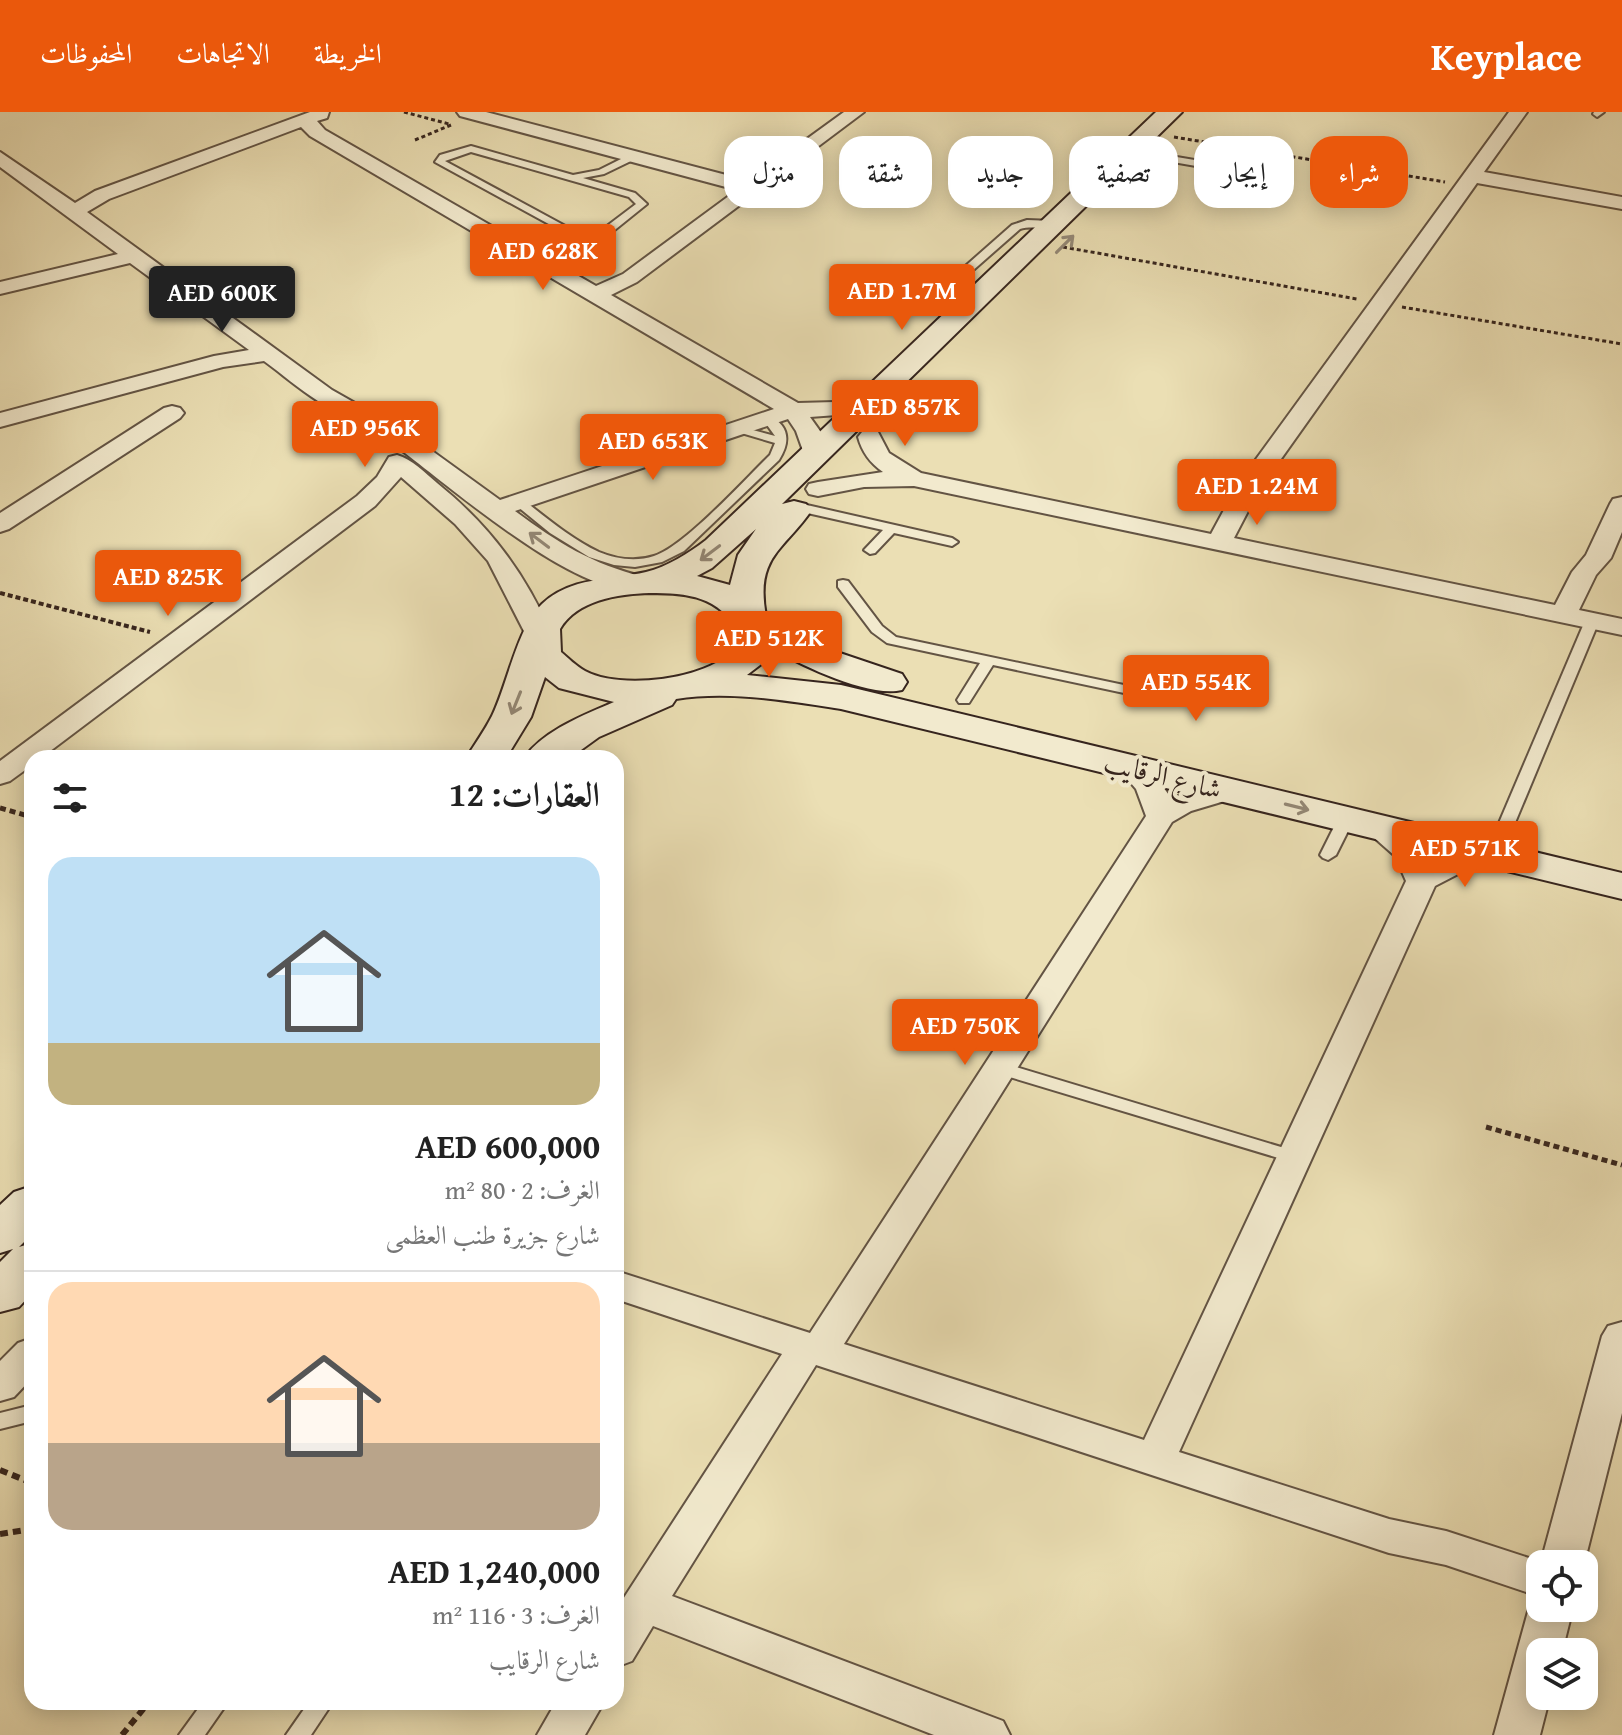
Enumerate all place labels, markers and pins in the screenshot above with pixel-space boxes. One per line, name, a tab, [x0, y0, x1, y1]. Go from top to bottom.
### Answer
pin: AED 628K	[460, 224, 626, 292]
pin: AED 1.7M	[819, 264, 985, 332]
pin: AED 600K	[139, 266, 305, 334]
pin: AED 857K	[822, 380, 988, 448]
pin: AED 956K	[282, 401, 448, 469]
pin: AED 653K	[570, 414, 736, 482]
pin: AED 1.24M	[1165, 459, 1349, 527]
pin: AED 825K	[85, 550, 251, 618]
pin: AED 512K	[686, 611, 852, 679]
pin: AED 554K	[1113, 655, 1279, 723]
pin: AED 571K	[1382, 821, 1548, 889]
pin: AED 750K	[882, 999, 1048, 1067]

